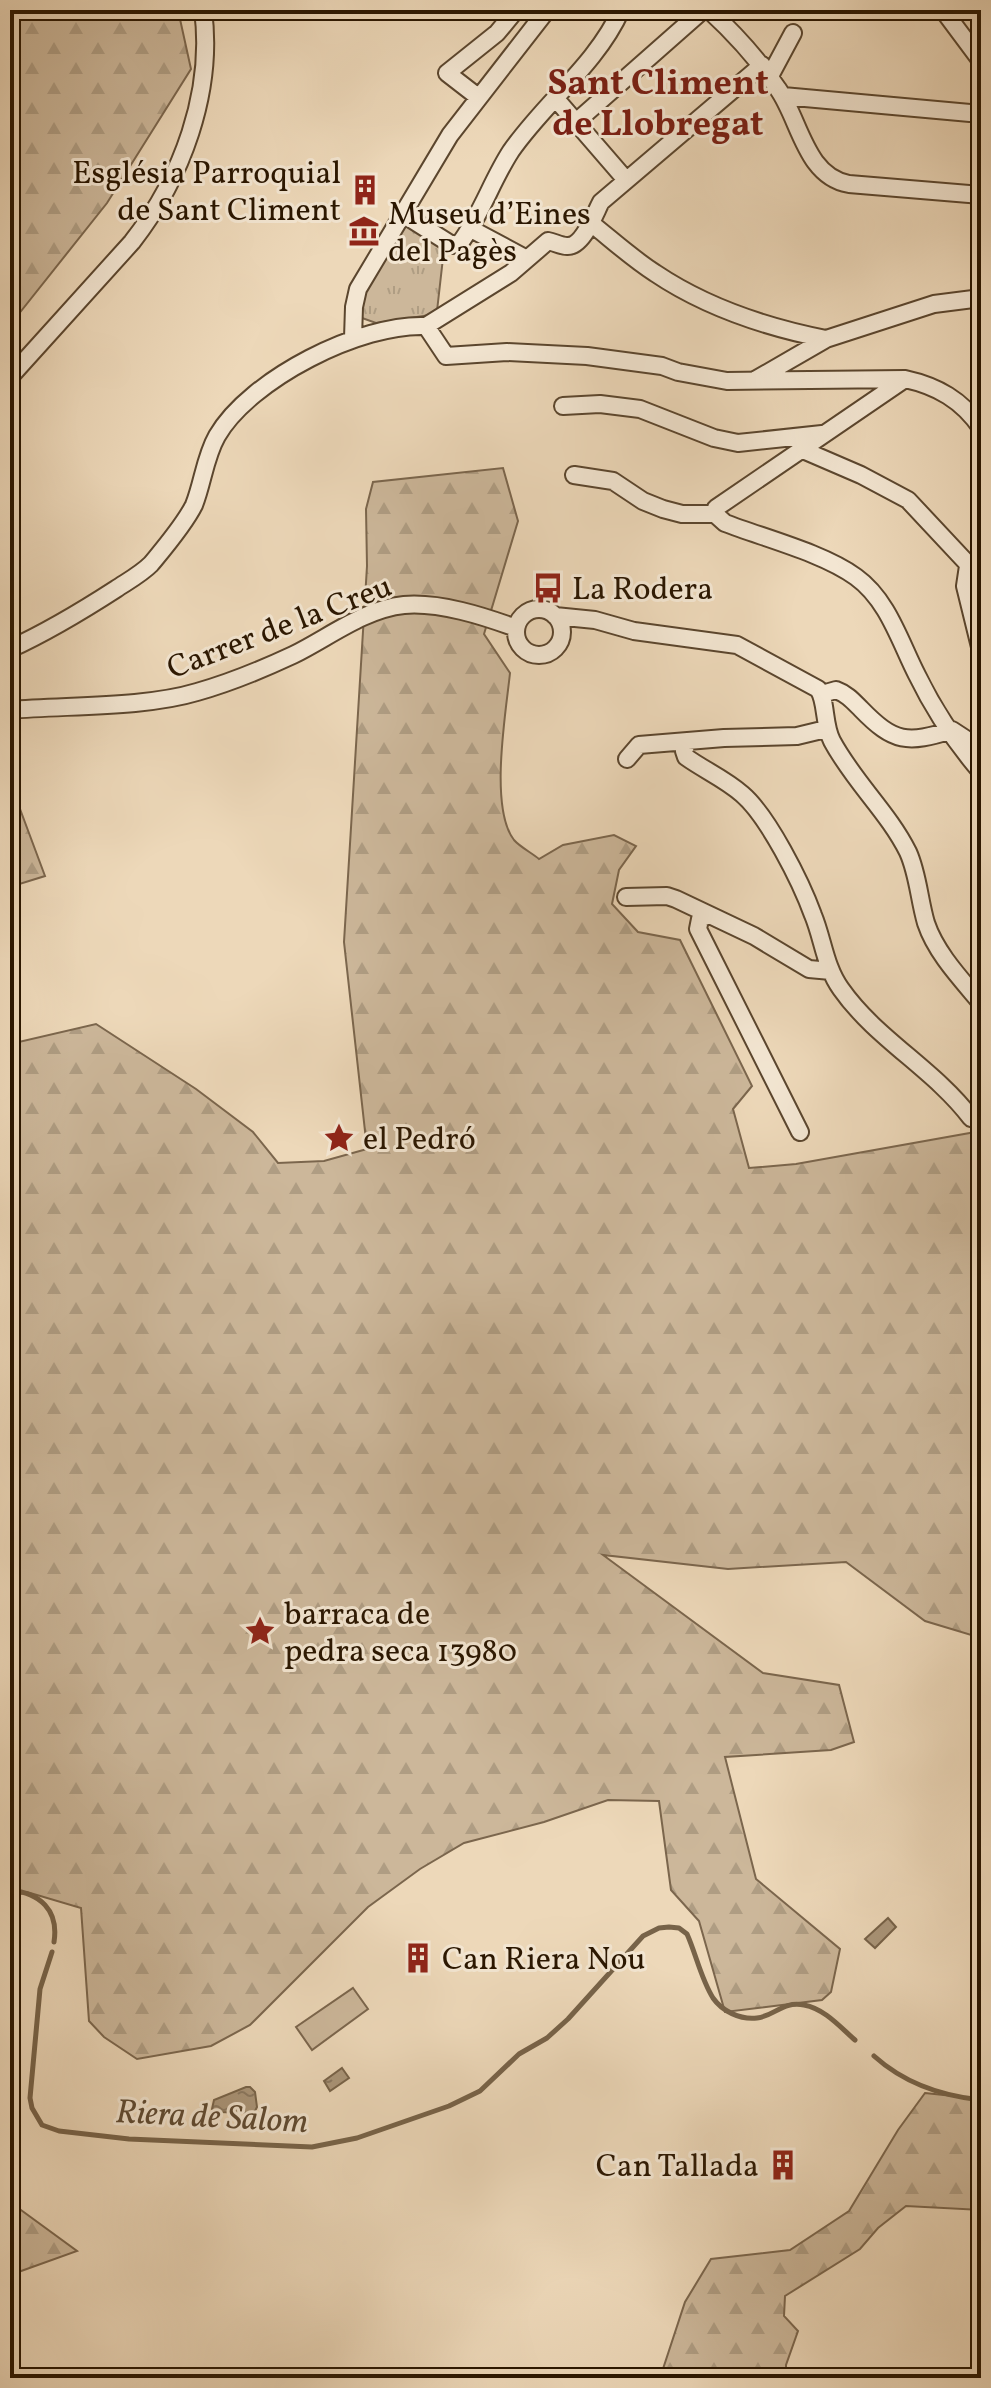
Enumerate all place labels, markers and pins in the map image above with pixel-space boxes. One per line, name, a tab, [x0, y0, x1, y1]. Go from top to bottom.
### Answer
place label: Església Parroquial de Sant Climent	[72, 153, 341, 234]
building icon: Església Parroquial de Sant Climent	[348, 173, 382, 207]
place label: Museu d’Eines del Pagès	[388, 194, 591, 275]
museum icon: Museu d’Eines del Pagès	[347, 214, 381, 248]
place label: La Rodera	[572, 569, 713, 613]
bus stop icon: La Rodera	[531, 571, 565, 605]
place label: el Pedró	[363, 1119, 476, 1163]
place icon: el Pedró	[322, 1121, 356, 1155]
place label: barraca de pedra seca 13980	[284, 1594, 517, 1675]
place icon: barraca de pedra seca 13980	[243, 1614, 277, 1648]
place label: Can Riera Nou	[442, 1939, 646, 1983]
building icon: Can Riera Nou	[401, 1941, 435, 1975]
place label: Can Tallada	[596, 2146, 759, 2190]
building icon: Can Tallada	[766, 2148, 800, 2182]

